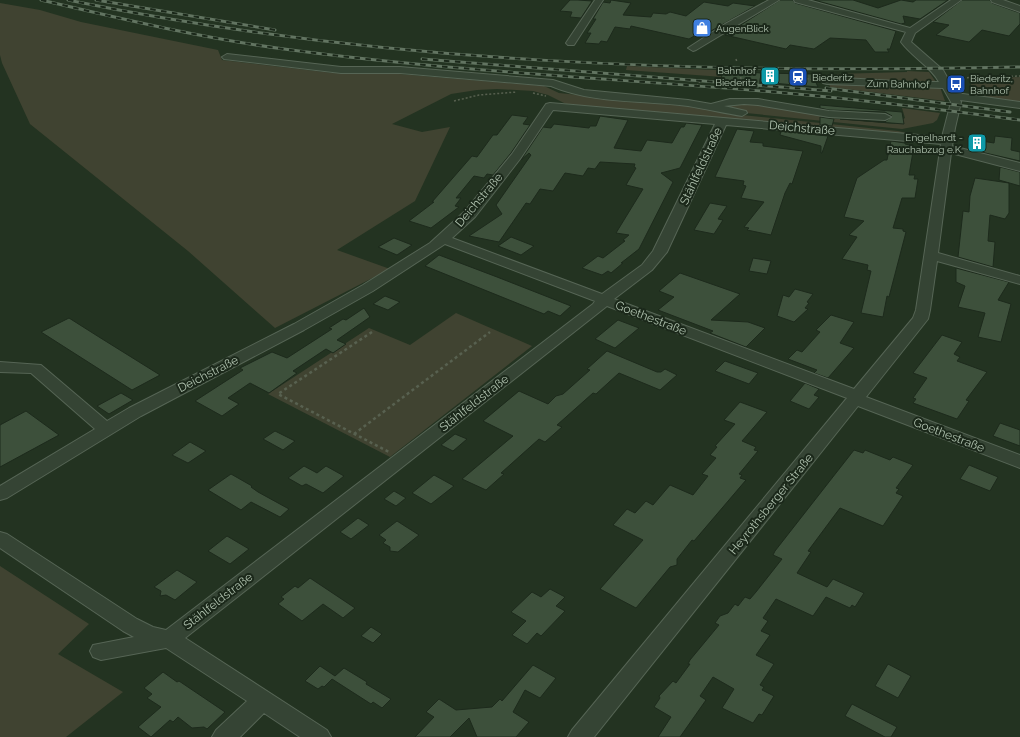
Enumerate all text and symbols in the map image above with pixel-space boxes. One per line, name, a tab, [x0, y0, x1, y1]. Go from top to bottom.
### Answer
shop icon: AugenBlick	[691, 17, 713, 39]
place label: AugenBlick	[716, 23, 770, 34]
place label: Bahnhof Biederitz	[715, 65, 757, 88]
building icon: Bahnhof Biederitz	[759, 65, 781, 87]
station icon: Biederitz	[787, 66, 809, 88]
place label: Biederitz	[812, 72, 853, 83]
bus stop icon: Biederitz, Bahnhof	[945, 73, 967, 95]
place label: Biederitz, Bahnhof	[970, 73, 1013, 96]
street label: Zum Bahnhof	[867, 78, 930, 90]
street label: Deichstraße	[768, 118, 836, 138]
street label: Stählfeldstraße	[677, 125, 725, 207]
place label: Engelhardt - Rauchabzug e.K.	[887, 132, 963, 155]
building icon: Engelhardt - Rauchabzug e.K.	[966, 132, 988, 154]
street label: Deichstraße	[452, 170, 506, 230]
street label: Goethestraße	[613, 298, 689, 338]
street label: Deichstraße	[175, 353, 241, 395]
street label: Stählfeldstraße	[437, 372, 511, 434]
street label: Goethestraße	[911, 415, 987, 455]
street label: Heyrothsberger Straße	[726, 451, 816, 557]
street label: Stählfeldstraße	[181, 570, 255, 632]

